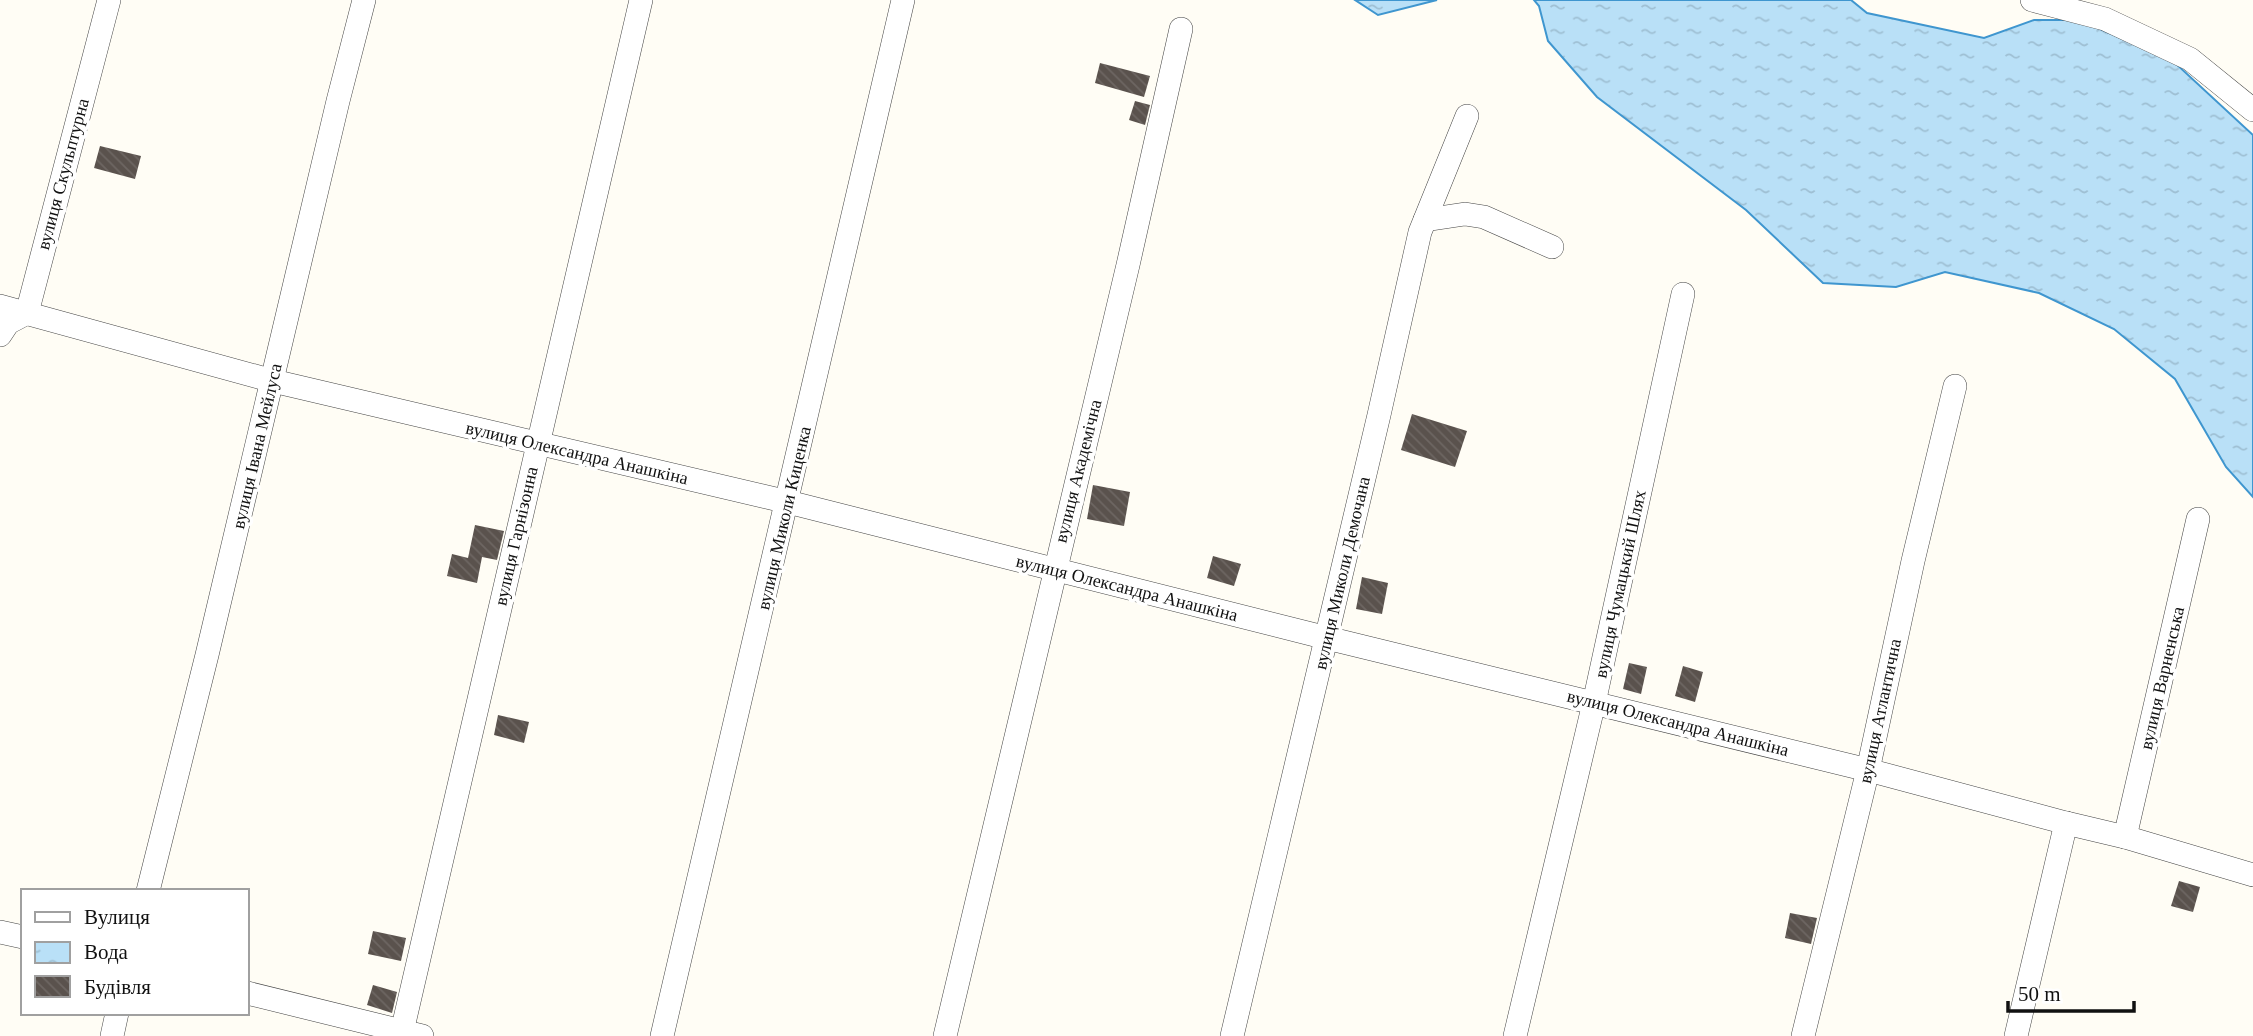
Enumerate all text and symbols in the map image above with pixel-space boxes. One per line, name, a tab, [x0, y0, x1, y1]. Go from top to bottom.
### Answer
street label: вулиця Скульптурна	[33, 96, 93, 252]
street label: вулиця Івана Мейлуса	[228, 361, 286, 531]
street label: вулиця Академічна	[1051, 397, 1105, 545]
street label: вулиця Олександра Анашкіна	[464, 418, 690, 488]
street label: вулиця Миколи Киценка	[753, 424, 815, 612]
street label: вулиця Гарнізонна	[490, 465, 542, 607]
street label: вулиця Миколи Демочана	[1310, 475, 1374, 671]
street label: вулиця Чумацький Шлях	[1590, 488, 1650, 680]
street label: вулиця Олександра Анашкіна	[1014, 551, 1240, 625]
street label: вулиця Варненська	[2136, 605, 2188, 751]
street label: вулиця Атлантична	[1855, 637, 1905, 785]
street label: вулиця Олександра Анашкіна	[1565, 686, 1791, 760]
legend	[21, 889, 248, 1015]
text: Вулиця	[84, 905, 150, 929]
text: Вода	[84, 940, 129, 964]
scale bar	[2008, 970, 2134, 1014]
text: Будівля	[84, 975, 151, 999]
text: 50 m	[2018, 982, 2061, 1006]

